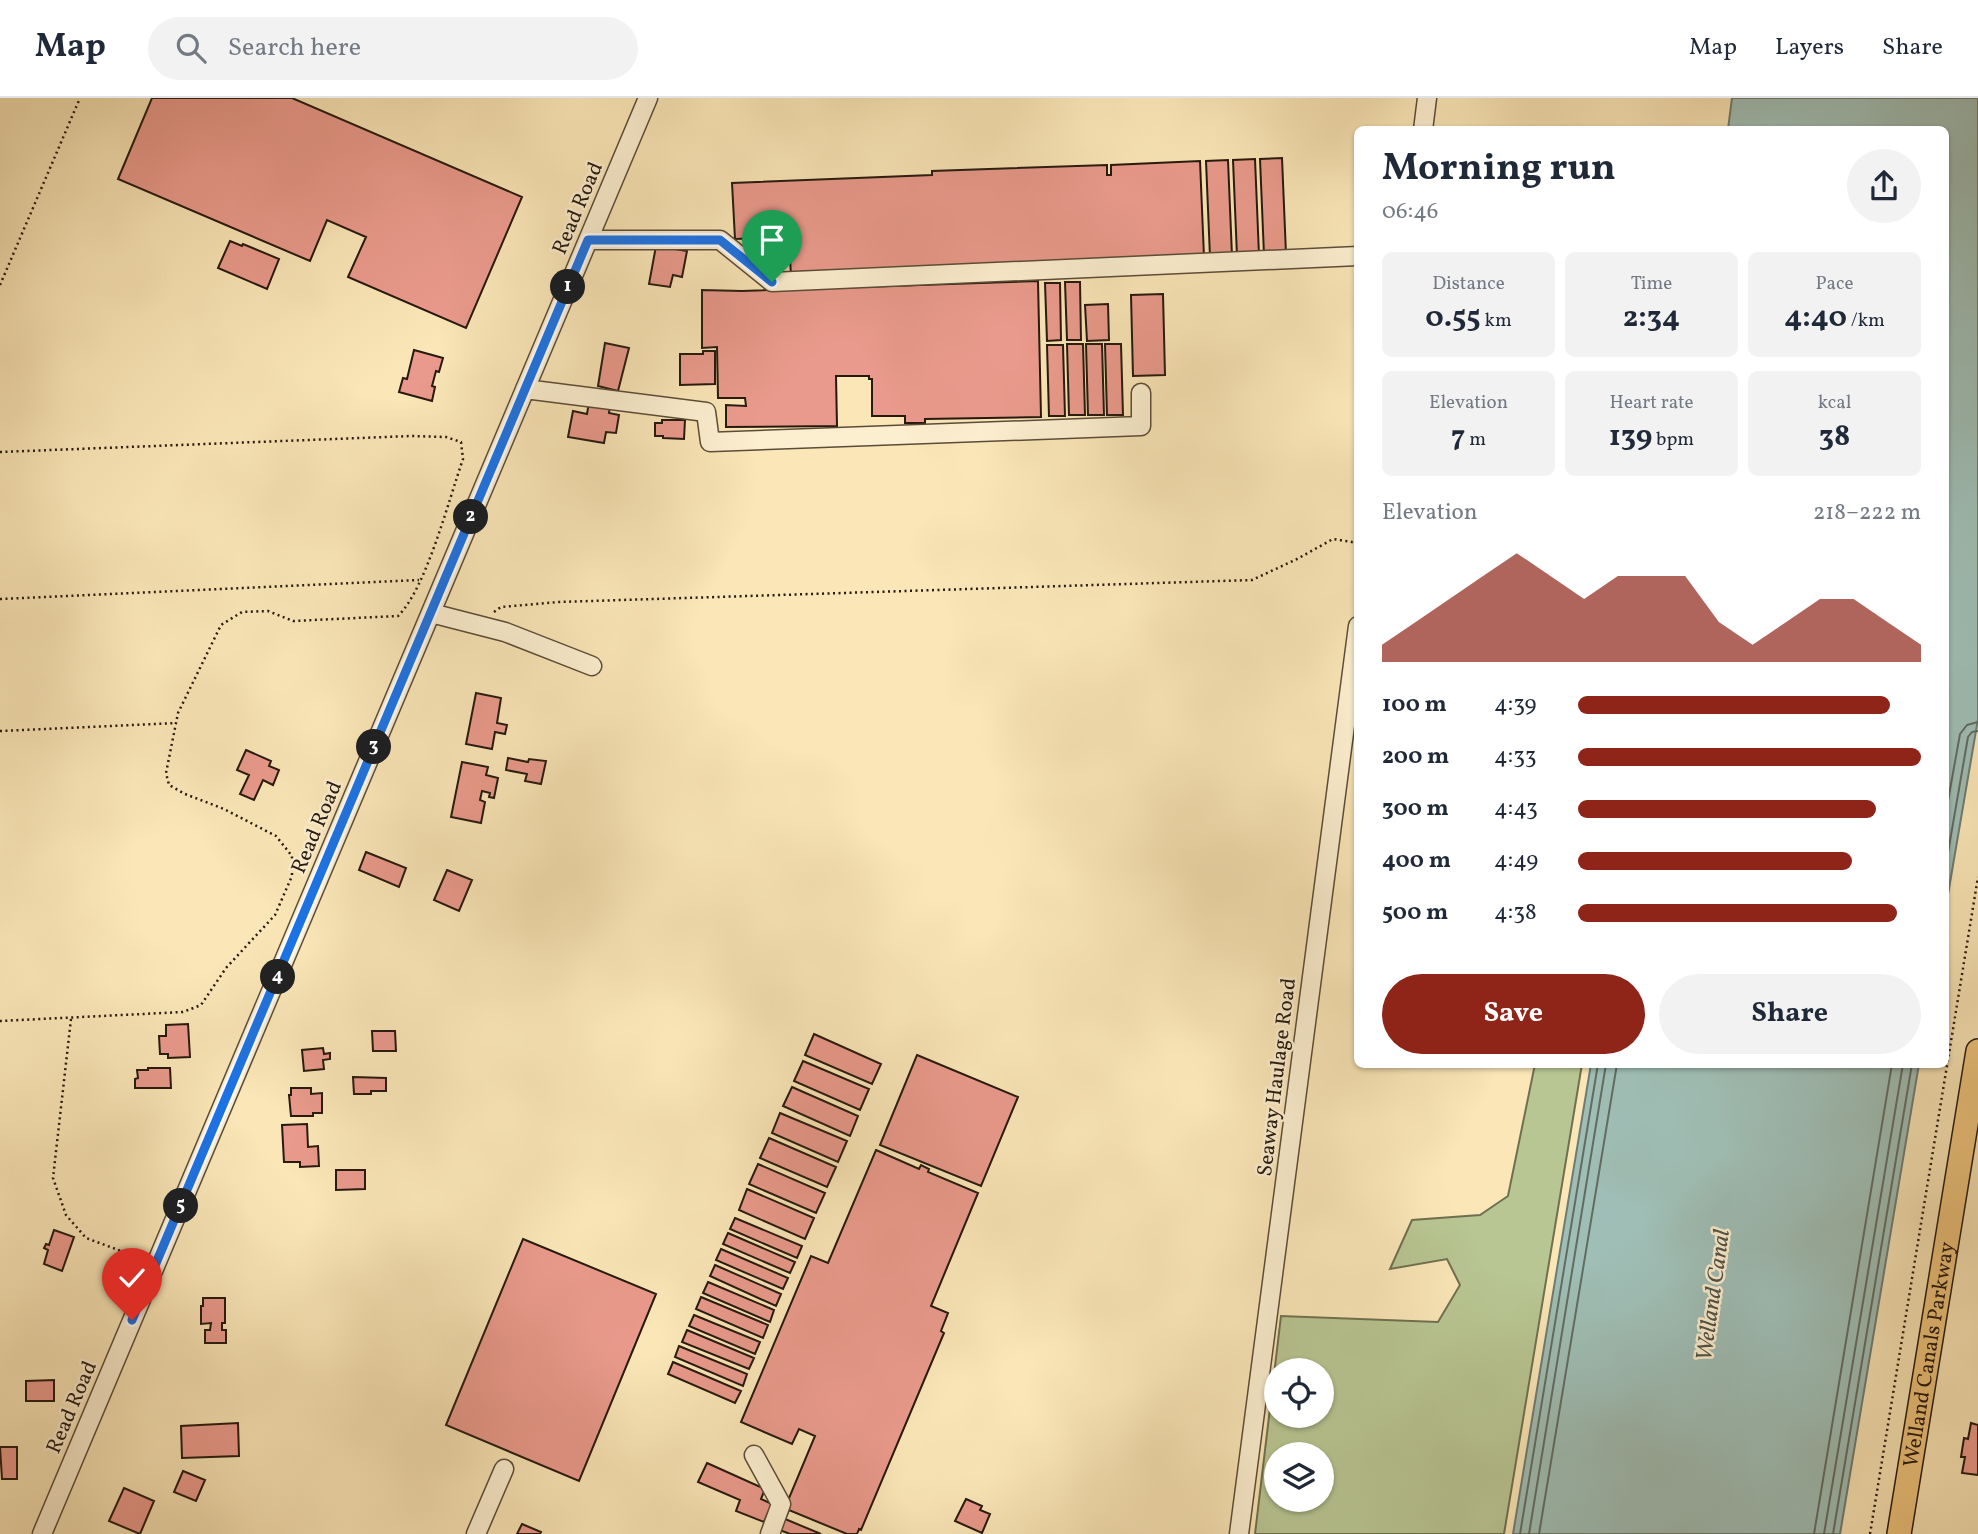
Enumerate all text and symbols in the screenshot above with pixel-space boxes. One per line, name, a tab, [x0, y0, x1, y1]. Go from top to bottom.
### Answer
search box	[148, 17, 638, 80]
text: Map	[35, 25, 106, 71]
icon: search	[172, 29, 210, 67]
text: Search here	[228, 30, 361, 66]
text: Map	[1689, 31, 1737, 65]
text: Layers	[1775, 31, 1844, 65]
text: Share	[1882, 31, 1943, 65]
text: Morning run	[1382, 143, 1616, 196]
button: share	[1847, 149, 1921, 223]
street label: Read Road	[546, 158, 611, 259]
text: 06:46	[1382, 196, 1438, 228]
pin	[742, 210, 802, 282]
icon: arrive	[753, 221, 791, 259]
pin: 1	[550, 270, 586, 304]
text: Distance	[1432, 271, 1505, 297]
text: Time	[1631, 271, 1672, 297]
text: Pace	[1815, 271, 1854, 297]
text: 1	[564, 273, 571, 299]
text: 0.55	[1425, 297, 1481, 339]
text: 2:34	[1623, 297, 1680, 339]
text: 4:40	[1784, 297, 1847, 339]
text: km	[1481, 308, 1512, 334]
text: /km	[1847, 308, 1885, 334]
text: Elevation	[1429, 390, 1508, 416]
text: Heart rate	[1610, 390, 1693, 416]
text: kcal	[1818, 390, 1851, 416]
text: 7	[1451, 416, 1465, 458]
text: 139	[1609, 416, 1652, 458]
text: 38	[1819, 416, 1850, 458]
text: m	[1465, 427, 1486, 453]
text: bpm	[1652, 427, 1694, 453]
text: Elevation	[1382, 497, 1478, 529]
text: 218–222 m	[1813, 497, 1921, 529]
pin: 2	[454, 500, 489, 534]
text: 2	[466, 503, 475, 529]
text: 100 m	[1382, 689, 1447, 721]
text: 4:39	[1494, 689, 1536, 721]
pin: 3	[356, 730, 392, 764]
text: 3	[369, 733, 378, 759]
text: 200 m	[1382, 741, 1449, 773]
text: 4:33	[1494, 741, 1537, 773]
street label: Read Road	[285, 777, 350, 878]
text: 300 m	[1382, 793, 1449, 825]
text: 4:43	[1494, 793, 1538, 825]
text: 400 m	[1382, 845, 1451, 877]
text: 4:49	[1494, 845, 1538, 877]
text: 500 m	[1382, 897, 1448, 929]
text: 4:38	[1494, 897, 1537, 929]
pin: 4	[260, 960, 296, 994]
text: 4	[272, 963, 283, 989]
button: Save	[1382, 974, 1645, 1054]
button: Share	[1659, 974, 1921, 1054]
street label: Seaway Haulage Road	[1251, 976, 1304, 1178]
pin: 5	[164, 1188, 198, 1224]
text: 5	[176, 1192, 185, 1218]
water label: Welland Canal	[1689, 1227, 1739, 1363]
street label: Welland Canals Parkway	[1897, 1239, 1963, 1470]
pin	[102, 1248, 162, 1320]
icon: check	[113, 1259, 151, 1297]
street label: Read Road	[40, 1357, 105, 1458]
map controls	[1264, 1358, 1334, 1512]
button: locate	[1264, 1358, 1334, 1428]
button: layers	[1264, 1442, 1334, 1512]

